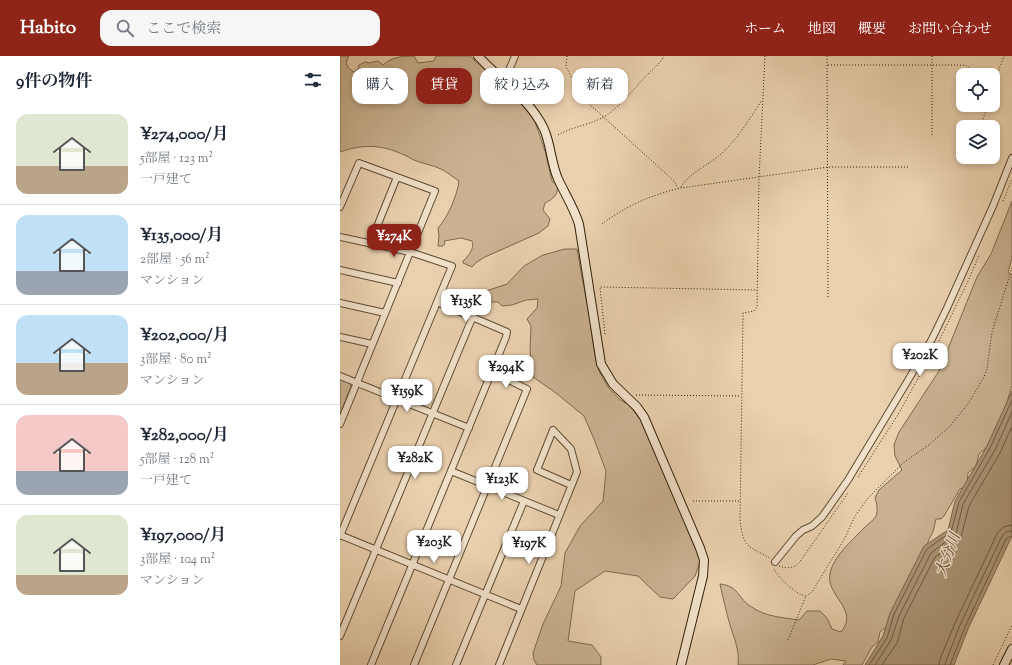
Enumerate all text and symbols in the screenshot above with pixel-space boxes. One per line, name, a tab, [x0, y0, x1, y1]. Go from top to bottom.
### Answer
search box	[100, 10, 380, 46]
text: Habito	[20, 15, 76, 42]
icon: search	[114, 17, 136, 39]
text: ここで検索	[146, 19, 221, 40]
text: ホーム	[744, 20, 786, 40]
text: 地図	[808, 20, 836, 40]
text: 概要	[858, 20, 886, 40]
text: お問い合わせ	[908, 20, 992, 40]
chip: 購入	[352, 68, 408, 104]
chip: 賃貸	[416, 68, 472, 104]
chip: 絞り込み	[480, 68, 564, 104]
chip: 新着	[572, 68, 628, 104]
map controls	[956, 68, 1000, 164]
button: locate	[956, 68, 1000, 112]
icon: filters	[302, 69, 324, 91]
text: 9件の物件	[16, 70, 92, 94]
button: layers	[956, 120, 1000, 164]
text: ¥274,000/月	[140, 123, 229, 147]
icon: home	[48, 130, 96, 178]
text: 5部屋 · 123 m²	[140, 150, 213, 168]
text: 一戸建て	[140, 171, 192, 189]
text: ¥135,000/月	[140, 224, 223, 248]
pin: ¥274K	[366, 224, 422, 258]
text: ¥274K	[376, 228, 412, 246]
icon: home	[48, 231, 96, 279]
text: 2部屋 · 56 m²	[140, 251, 210, 269]
text: マンション	[140, 272, 204, 290]
pin: ¥135K	[438, 289, 494, 323]
text: ¥135K	[450, 293, 482, 311]
text: ¥202,000/月	[140, 324, 230, 348]
icon: home	[48, 331, 96, 379]
pin: ¥202K	[892, 343, 948, 377]
text: ¥202K	[902, 347, 938, 365]
text: 3部屋 · 80 m²	[140, 351, 211, 369]
pin: ¥294K	[478, 355, 534, 389]
text: ¥294K	[488, 359, 524, 377]
text: マンション	[140, 372, 204, 390]
pin: ¥159K	[379, 379, 435, 413]
text: ¥159K	[391, 383, 423, 401]
text: ¥282,000/月	[140, 424, 229, 448]
icon: home	[48, 431, 96, 479]
pin: ¥282K	[387, 446, 443, 480]
text: ¥282K	[397, 450, 433, 468]
text: 5部屋 · 128 m²	[140, 451, 214, 469]
pin: ¥123K	[474, 467, 530, 501]
text: ¥123K	[485, 471, 519, 489]
text: 一戸建て	[140, 472, 192, 490]
text: ¥197,000/月	[140, 524, 227, 548]
water label: 大分川	[931, 528, 967, 580]
pin: ¥203K	[406, 530, 462, 564]
icon: home	[48, 531, 96, 579]
pin: ¥197K	[501, 531, 557, 565]
text: ¥203K	[416, 534, 452, 552]
text: ¥197K	[512, 535, 546, 553]
text: 3部屋 · 104 m²	[140, 551, 215, 569]
text: マンション	[140, 572, 204, 590]

